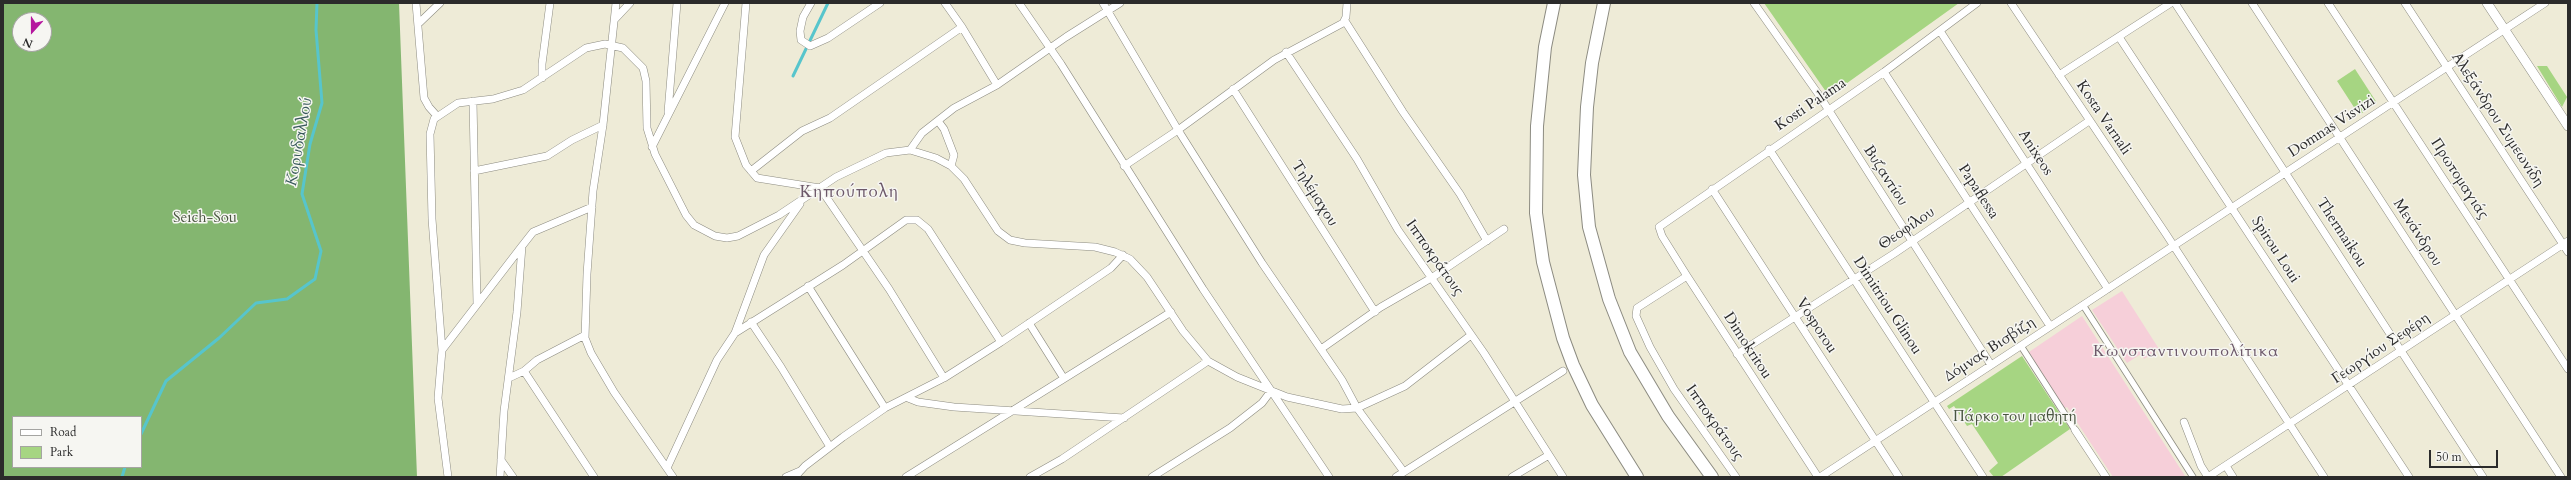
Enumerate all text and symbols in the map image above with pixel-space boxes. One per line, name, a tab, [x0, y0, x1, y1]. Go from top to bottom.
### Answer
north arrow	[12, 12, 52, 52]
text: N	[21, 34, 35, 51]
street label: Αλεξάνδρου Συμεωνίδη	[2447, 49, 2547, 191]
street label: Kosti Palama	[1772, 75, 1850, 135]
street label: Kosta Varnali	[2072, 78, 2134, 158]
street label: Domnas Visvizi	[2285, 92, 2379, 162]
water label: Κορυδαλλού	[283, 96, 317, 188]
street label: Anixeos	[2014, 127, 2056, 179]
street label: Πρωτομαγιάς	[2426, 135, 2492, 223]
street label: Βυζαντίου	[1859, 142, 1911, 210]
street label: Τηλέμαχου	[1287, 158, 1341, 230]
street label: Papaflessa	[1954, 161, 2002, 223]
district label: Κηπούπολη	[799, 183, 899, 203]
street label: Thermaikou	[2312, 195, 2370, 271]
street label: Μενάνδρου	[2389, 196, 2445, 270]
street label: Θεοφίλου	[1875, 204, 1939, 254]
park label: Seich-Sou	[173, 210, 237, 228]
street label: Spirou Loui	[2247, 214, 2303, 286]
street label: Ιπποκράτους	[1401, 217, 1467, 299]
street label: Dimitriou Glinou	[1849, 254, 1925, 358]
street label: Vosporou	[1792, 295, 1840, 357]
street label: Dimokritou	[1719, 309, 1775, 383]
street label: Γεωργίου Σεφέρη	[2329, 310, 2433, 388]
street label: Δόμνας Βισβίζη	[1941, 314, 2039, 386]
district label: Κωνσταντινουπολίτικα	[2093, 342, 2279, 362]
street label: Ιπποκράτους	[1681, 382, 1747, 464]
park label: Πάρκο του μαθητή	[1953, 409, 2077, 427]
legend	[12, 416, 142, 468]
text: Road	[50, 424, 76, 440]
scale bar	[2431, 442, 2500, 468]
text: Park	[50, 444, 73, 460]
text: 50 m	[2436, 449, 2462, 465]

